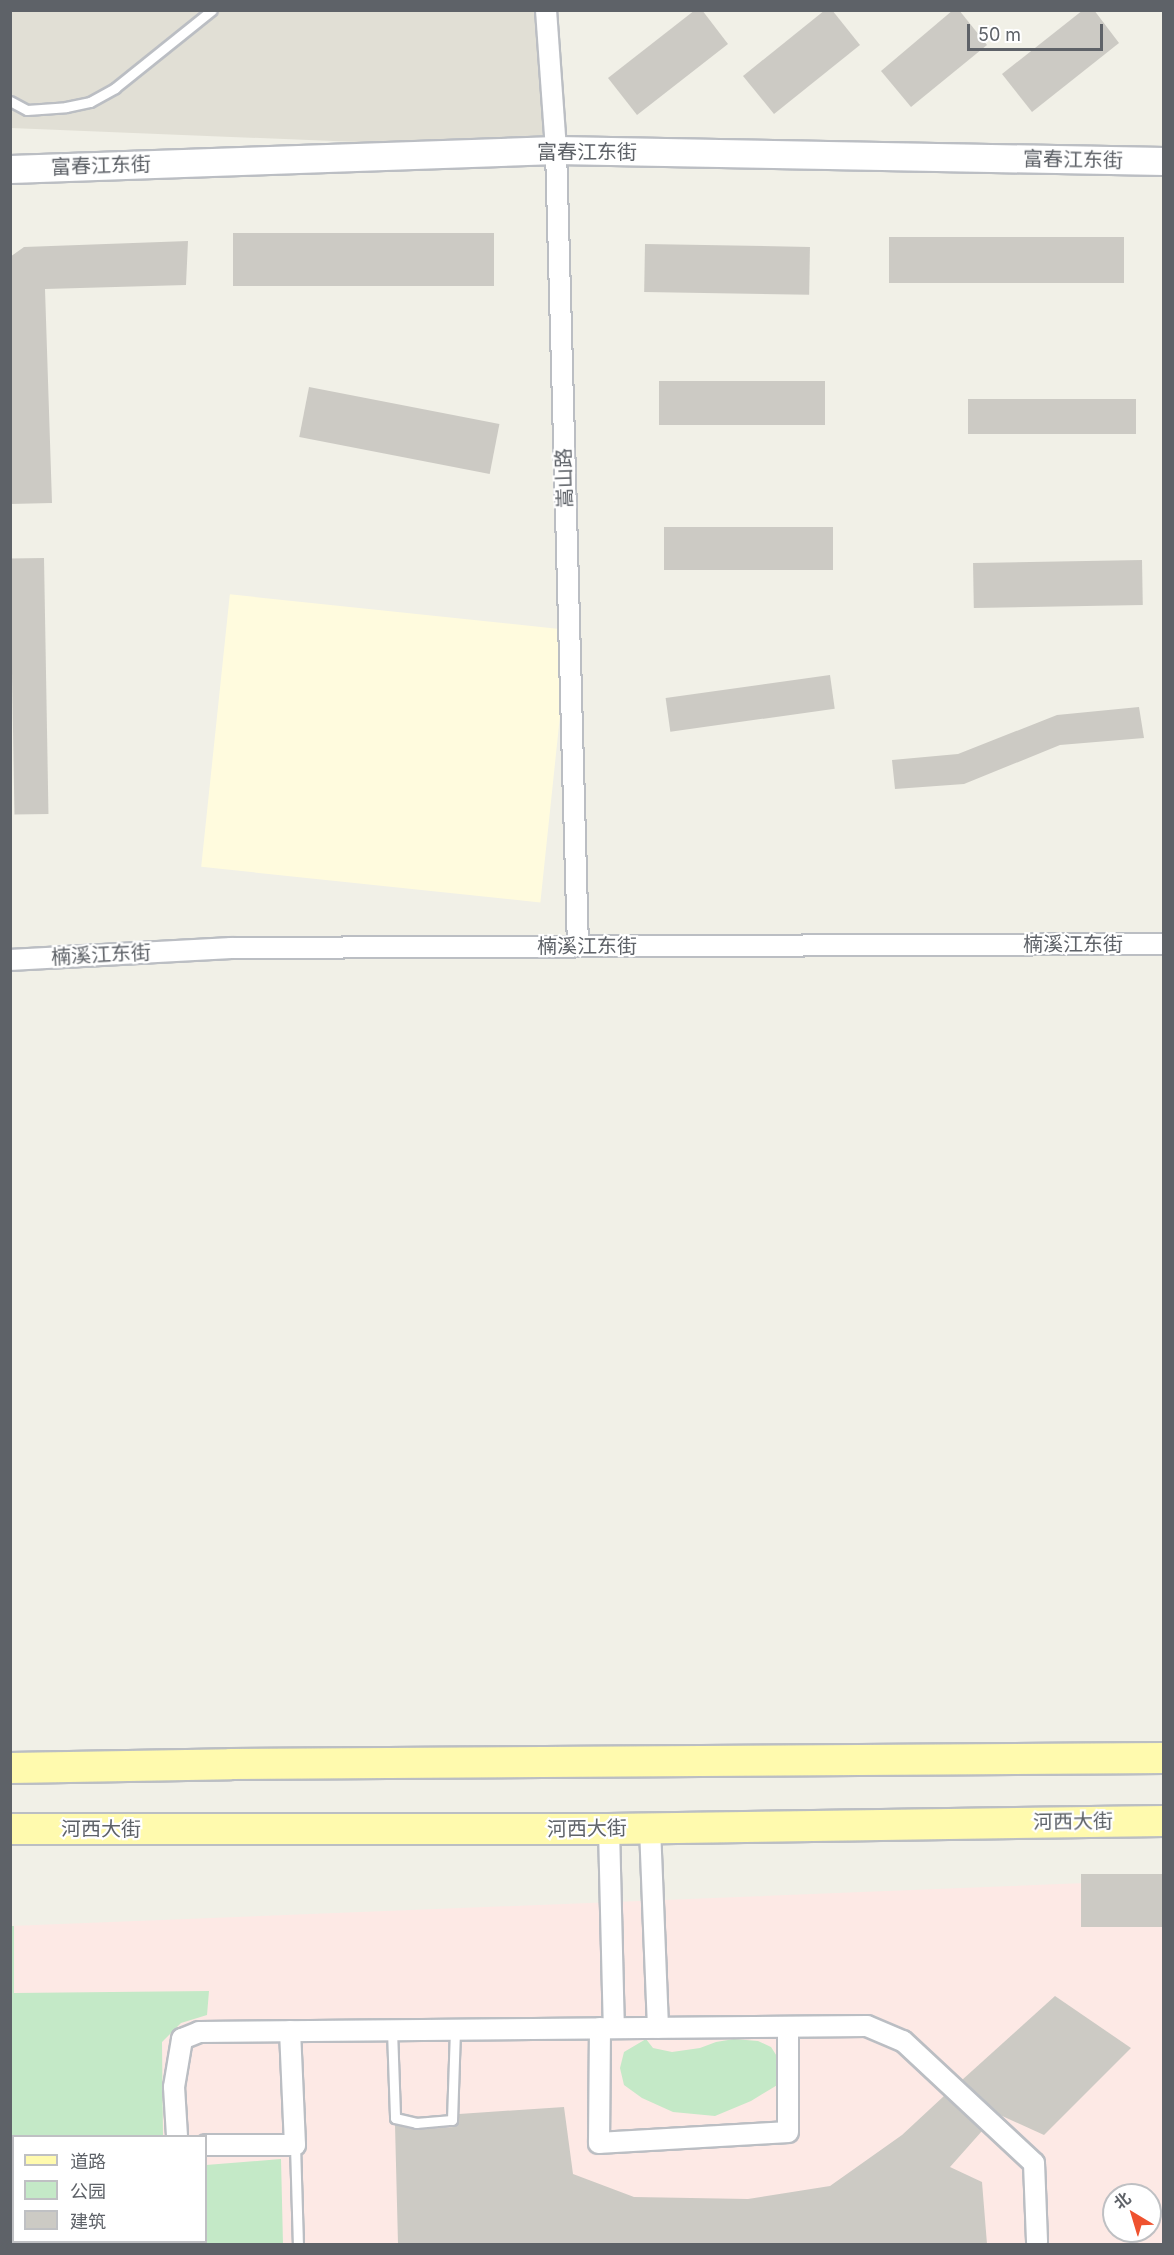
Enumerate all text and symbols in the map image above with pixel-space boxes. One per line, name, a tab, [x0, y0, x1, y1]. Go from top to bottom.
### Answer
scale bar	[970, 12, 1106, 50]
text: 50 m	[978, 24, 1021, 45]
street label: 富春江东街	[537, 140, 637, 164]
street label: 富春江东街	[1023, 147, 1123, 173]
street label: 富春江东街	[51, 152, 151, 180]
street label: 嵩山路	[552, 448, 578, 508]
street label: 楠溪江东街	[1023, 932, 1123, 956]
street label: 楠溪江东街	[537, 934, 637, 958]
street label: 楠溪江东街	[50, 940, 152, 970]
street label: 河西大街	[1033, 1809, 1113, 1835]
street label: 河西大街	[547, 1816, 627, 1842]
street label: 河西大街	[61, 1817, 141, 1841]
legend	[12, 2135, 207, 2243]
text: 道路	[70, 2151, 106, 2172]
text: 公园	[70, 2181, 106, 2202]
north arrow	[1102, 2183, 1162, 2243]
text: 北	[1110, 2188, 1135, 2213]
text: 建筑	[70, 2211, 106, 2232]

